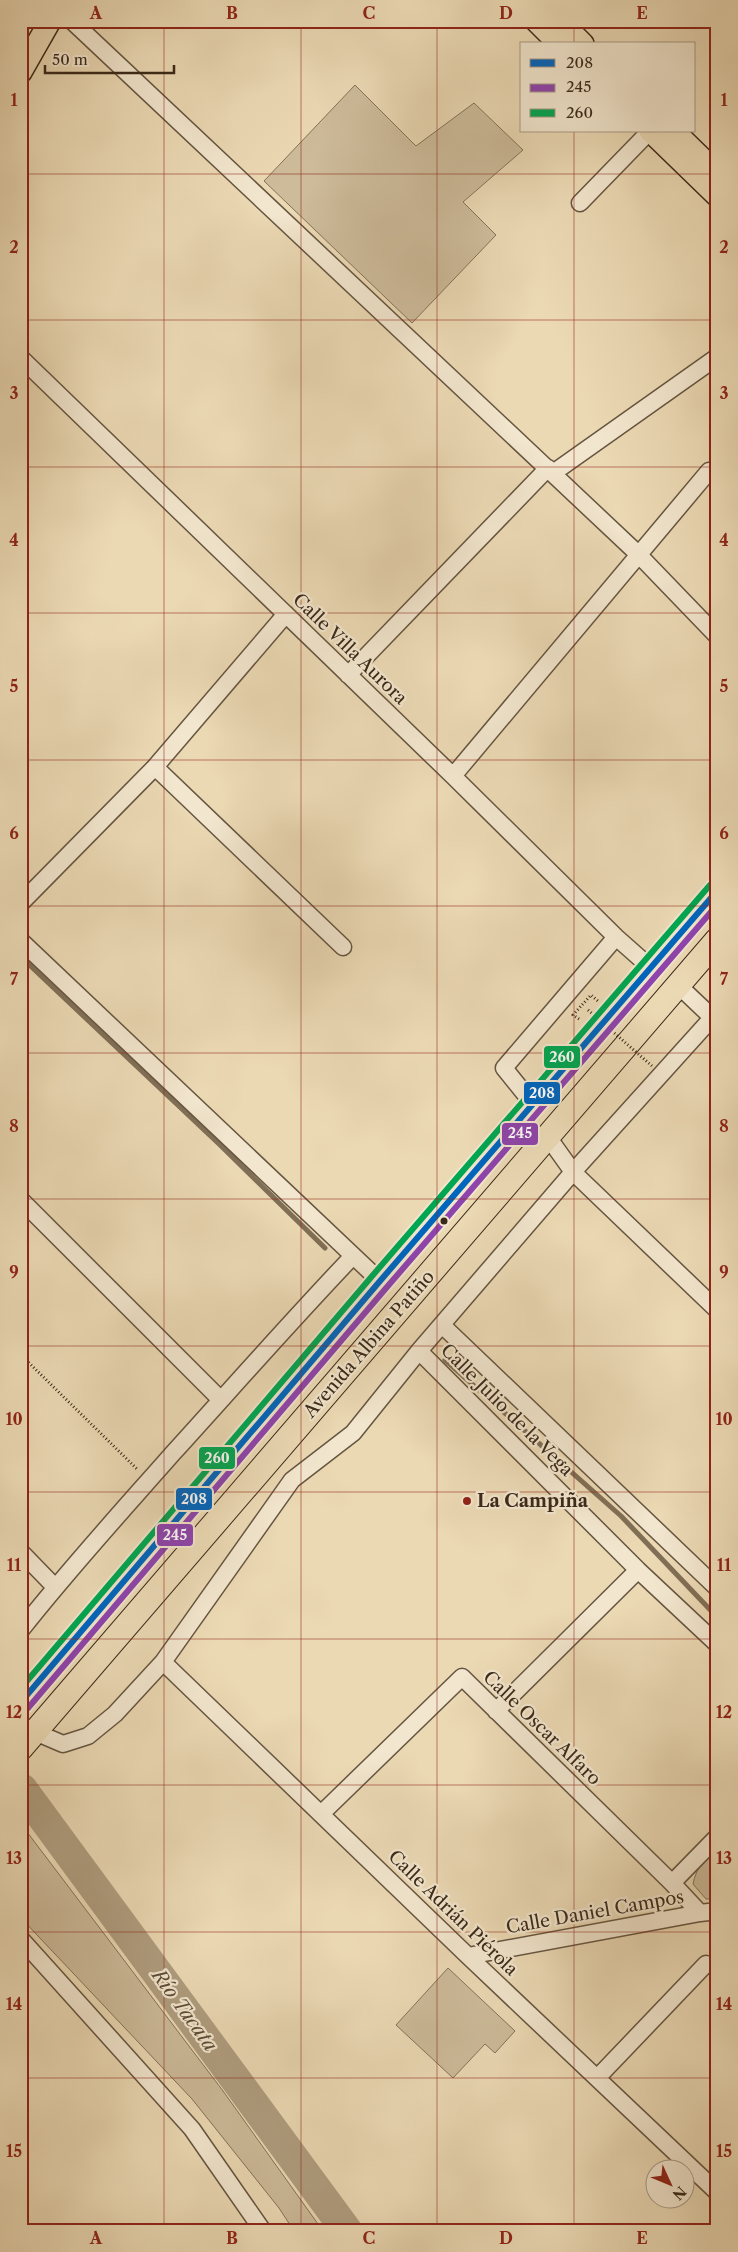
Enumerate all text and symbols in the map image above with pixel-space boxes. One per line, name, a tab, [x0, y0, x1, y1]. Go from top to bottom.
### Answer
text: A	[89, 3, 103, 23]
text: B	[226, 3, 238, 23]
text: C	[363, 3, 375, 23]
text: D	[499, 3, 513, 23]
text: E	[636, 3, 648, 23]
scale bar	[45, 42, 174, 74]
legend	[520, 42, 696, 132]
text: 50 m	[52, 50, 88, 69]
text: 208	[566, 53, 593, 72]
text: 245	[566, 77, 591, 96]
text: 1	[10, 90, 18, 110]
text: 1	[720, 90, 728, 110]
text: 260	[566, 103, 593, 122]
text: 2	[9, 237, 19, 257]
text: 2	[719, 237, 729, 257]
text: 3	[9, 383, 19, 403]
text: 3	[719, 383, 729, 403]
text: 4	[9, 530, 19, 550]
text: 4	[719, 530, 729, 550]
street label: Calle Villa Aurora	[288, 589, 412, 709]
text: 5	[10, 676, 19, 696]
text: 5	[720, 676, 729, 696]
text: 6	[9, 823, 19, 843]
text: 6	[719, 823, 729, 843]
text: 7	[10, 969, 19, 989]
text: 7	[720, 969, 729, 989]
line badge: 260	[543, 1045, 581, 1069]
text: 260	[549, 1048, 575, 1066]
line badge: 208	[523, 1081, 561, 1105]
text: 208	[529, 1084, 555, 1102]
text: 8	[9, 1116, 19, 1136]
text: 8	[719, 1116, 729, 1136]
line badge: 245	[501, 1122, 539, 1146]
text: 245	[508, 1124, 532, 1142]
unlabelled marker	[439, 1216, 449, 1226]
text: 9	[9, 1262, 19, 1282]
text: 9	[719, 1262, 729, 1282]
street label: Avenida Albina Patiño	[298, 1266, 439, 1423]
street label: Calle Julio de la Vega	[436, 1339, 578, 1481]
text: 10	[5, 1409, 23, 1429]
text: 10	[715, 1409, 733, 1429]
line badge: 260	[198, 1446, 236, 1470]
text: 260	[204, 1449, 230, 1467]
line badge: 208	[175, 1487, 213, 1511]
text: 208	[181, 1490, 207, 1508]
place label: La Campiña	[477, 1490, 589, 1512]
marker: La Campiña	[461, 1495, 473, 1507]
line badge: 245	[156, 1523, 194, 1547]
text: 245	[163, 1526, 187, 1544]
text: 11	[7, 1555, 22, 1575]
text: 11	[717, 1555, 732, 1575]
street label: Calle Oscar Alfaro	[479, 1666, 605, 1790]
text: 12	[6, 1702, 22, 1722]
text: 12	[716, 1702, 732, 1722]
street label: Calle Adrián Piérola	[384, 1845, 523, 1981]
text: 13	[6, 1848, 22, 1868]
text: 13	[716, 1848, 732, 1868]
street label: Calle Daniel Campos	[504, 1886, 686, 1938]
water label: Río Tacata	[146, 1963, 222, 2056]
text: 14	[6, 1994, 22, 2014]
text: 14	[716, 1994, 732, 2014]
text: 15	[6, 2141, 22, 2161]
text: 15	[716, 2141, 732, 2161]
north arrow	[646, 2160, 696, 2210]
text: N	[669, 2182, 690, 2204]
text: A	[89, 2228, 103, 2248]
text: B	[226, 2228, 238, 2248]
text: C	[363, 2228, 375, 2248]
text: D	[499, 2228, 513, 2248]
text: E	[636, 2228, 648, 2248]

